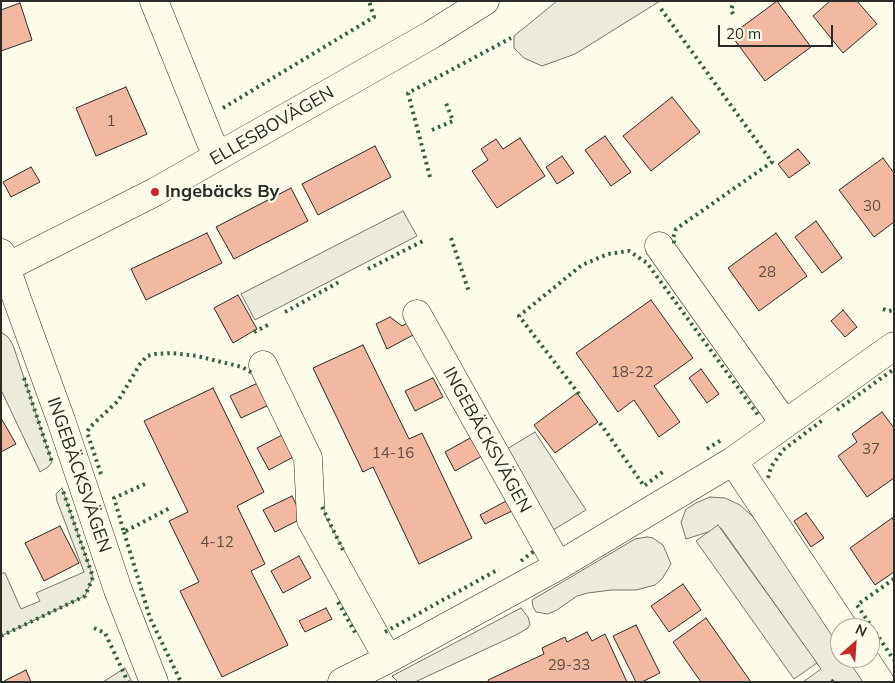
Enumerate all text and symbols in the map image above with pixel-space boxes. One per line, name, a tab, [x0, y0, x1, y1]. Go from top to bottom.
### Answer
scale bar	[720, 15, 835, 47]
text: 20 m	[726, 24, 761, 43]
street label: ELLESBOVÄGEN	[206, 82, 338, 170]
house number: 1	[107, 112, 115, 130]
place label: Ingebäcks By	[165, 181, 279, 203]
marker: Ingebäcks By	[149, 186, 161, 198]
house number: 30	[863, 197, 881, 215]
house number: 28	[758, 263, 776, 281]
street label: INGEBÄCKSVÄGEN	[438, 363, 536, 517]
house number: 18-22	[611, 363, 653, 381]
street label: INGEBÄCKSVÄGEN	[42, 394, 116, 556]
house number: 37	[862, 440, 880, 458]
house number: 14-16	[372, 444, 414, 462]
house number: 4-12	[200, 533, 234, 551]
north arrow	[830, 618, 880, 668]
text: N	[852, 620, 870, 641]
house number: 29-33	[548, 656, 590, 674]

